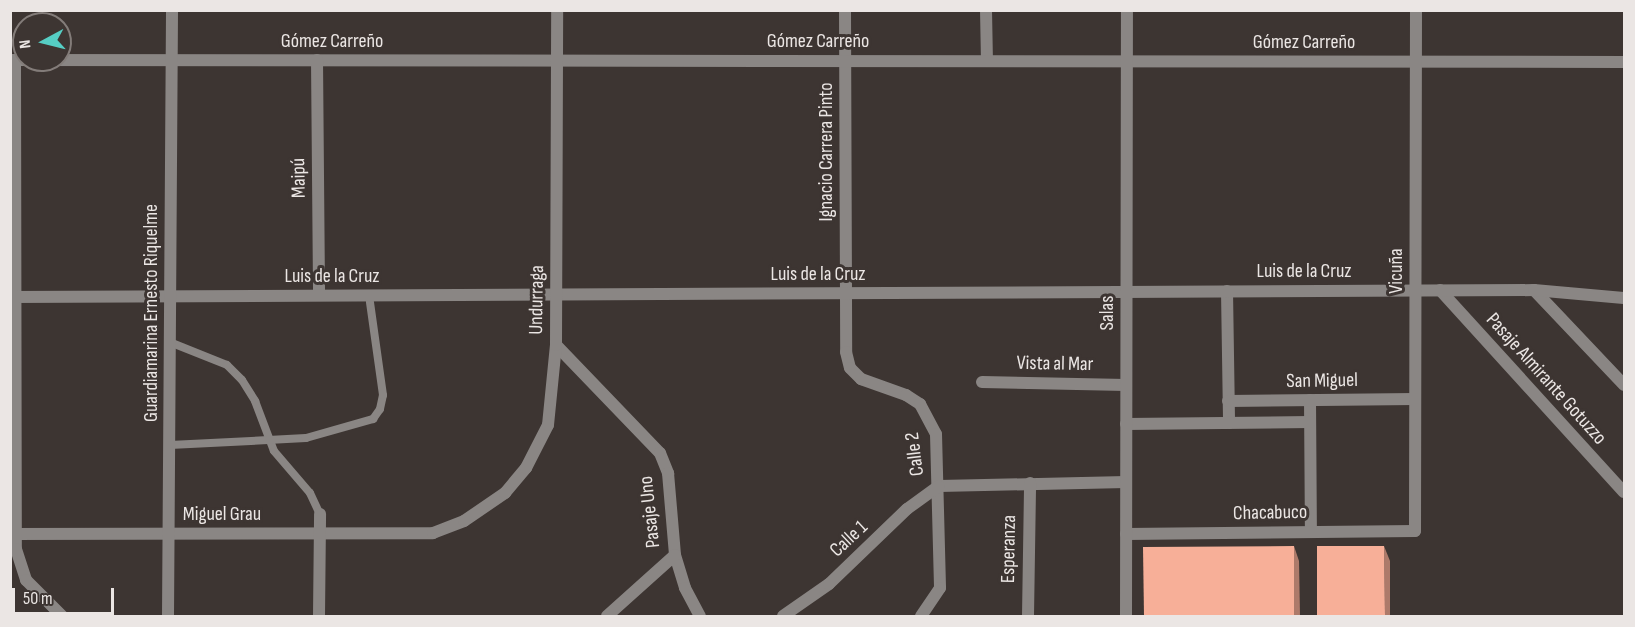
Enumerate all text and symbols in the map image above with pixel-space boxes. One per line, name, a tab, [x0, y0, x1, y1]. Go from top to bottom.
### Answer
north arrow	[12, 12, 72, 72]
street label: Gómez Carreño	[281, 29, 383, 53]
street label: Gómez Carreño	[767, 29, 869, 53]
street label: Gómez Carreño	[1253, 30, 1355, 54]
text: N	[16, 39, 36, 49]
street label: Ignacio Carrera Pinto	[814, 82, 838, 222]
street label: Maipú	[287, 158, 311, 198]
street label: Guardiamarina Ernesto Riquelme	[139, 204, 163, 422]
street label: Vicuña	[1384, 248, 1408, 294]
street label: Luis de la Cruz	[1257, 259, 1351, 283]
street label: Luis de la Cruz	[771, 262, 865, 286]
street label: Luis de la Cruz	[285, 264, 379, 288]
street label: Undurraga	[524, 265, 550, 335]
street label: Salas	[1095, 296, 1119, 330]
street label: Pasaje Almirante Gotuzzo	[1481, 308, 1611, 450]
street label: Vista al Mar	[1016, 351, 1094, 377]
street label: San Miguel	[1286, 368, 1358, 394]
street label: Calle 2	[900, 431, 930, 477]
street label: Pasaje Uno	[634, 475, 666, 549]
street label: Chacabuco	[1233, 500, 1307, 526]
street label: Miguel Grau	[183, 502, 261, 526]
street label: Esperanza	[996, 515, 1022, 583]
street label: Calle 1	[825, 516, 873, 562]
scale bar	[15, 576, 117, 614]
text: 50 m	[23, 588, 53, 609]

